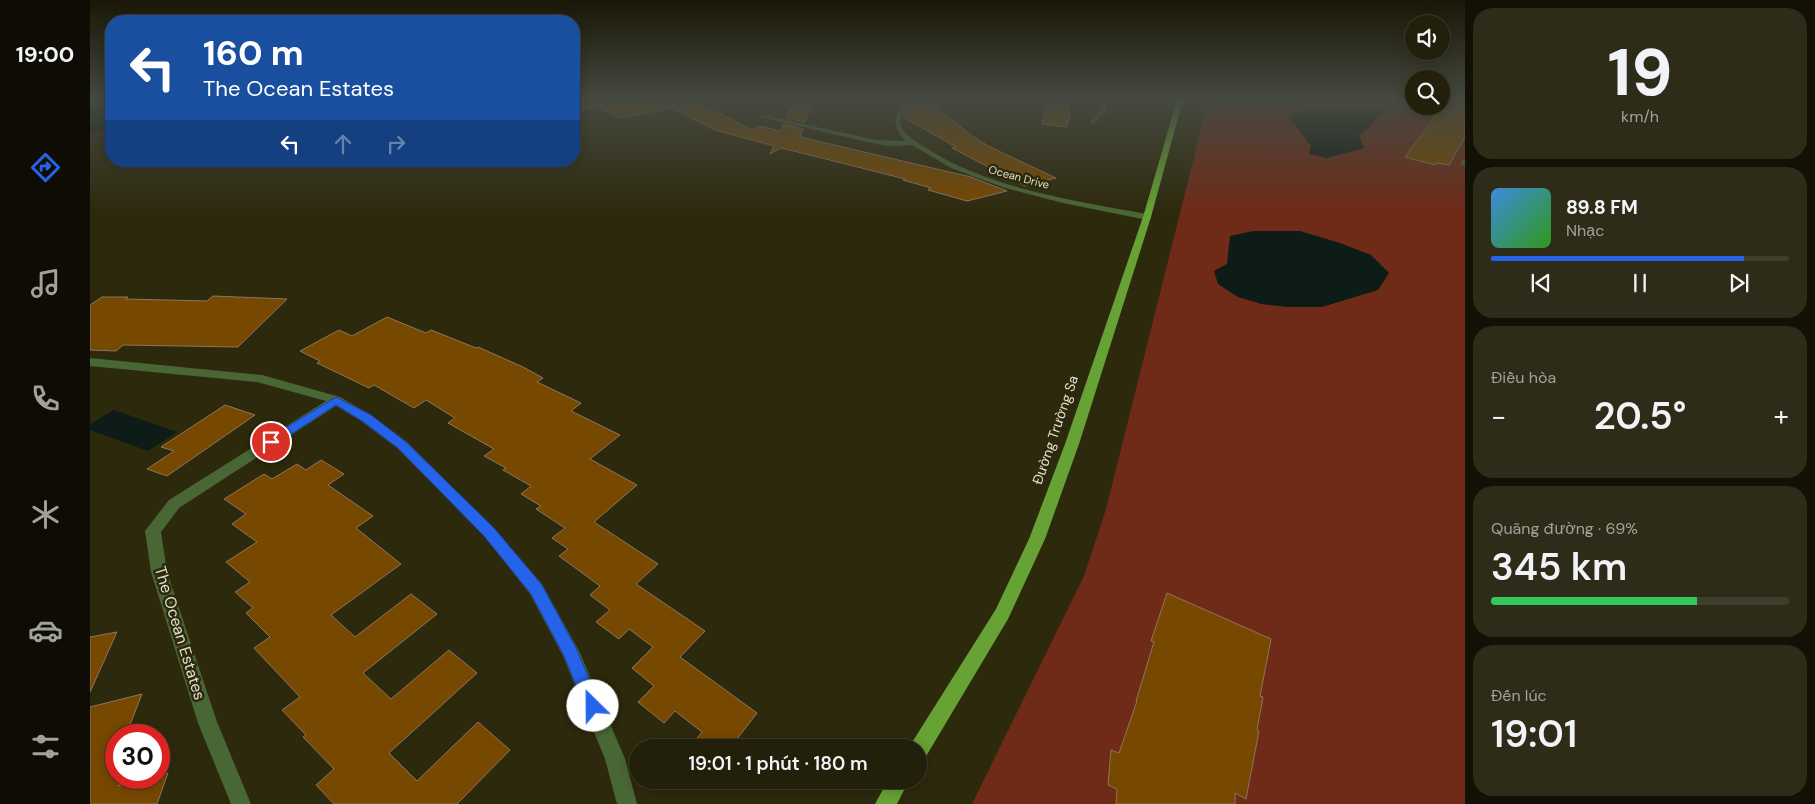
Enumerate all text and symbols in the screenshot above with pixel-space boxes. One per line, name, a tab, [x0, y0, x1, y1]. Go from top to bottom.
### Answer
map controls	[1405, 15, 1450, 115]
button: sound	[1405, 15, 1450, 60]
text: 160 m	[203, 30, 304, 76]
text: 19	[1608, 31, 1672, 115]
icon: left	[120, 35, 185, 100]
text: 19:00	[16, 40, 74, 69]
button: search	[1405, 70, 1450, 115]
text: The Ocean Estates	[203, 74, 394, 103]
text: km/h	[1621, 106, 1659, 127]
icon: left	[276, 130, 304, 158]
icon: ahead	[329, 130, 357, 158]
icon: right	[382, 130, 410, 158]
icon: directions	[28, 150, 63, 185]
street label: Ocean Drive	[987, 162, 1051, 192]
text: 89.8 FM	[1566, 195, 1638, 220]
text: Nhạc	[1566, 220, 1604, 241]
icon: music	[28, 266, 63, 301]
icon: previous	[1527, 269, 1555, 297]
icon: pause	[1626, 269, 1654, 297]
icon: next	[1725, 269, 1753, 297]
text: Điều hòa	[1491, 367, 1556, 388]
street label: Đường Trường Sa	[1028, 373, 1082, 487]
icon: phone	[28, 381, 63, 416]
text: 20.5°	[1594, 391, 1686, 441]
text: −	[1491, 398, 1506, 435]
text: +	[1774, 398, 1789, 435]
pin	[250, 421, 292, 463]
icon: arrive	[257, 428, 285, 456]
icon: climate	[28, 497, 63, 532]
text: Quãng đường · 69%	[1491, 518, 1638, 539]
text: 345 km	[1491, 542, 1627, 592]
street label: The Ocean Estates	[150, 563, 210, 703]
icon: car	[28, 613, 63, 648]
position arrow	[566, 679, 618, 731]
text: Đến lúc	[1491, 685, 1547, 706]
text: 19:01	[1491, 709, 1577, 759]
speed limit sign: 30	[105, 724, 170, 789]
icon: filters	[28, 729, 63, 764]
text: 19:01 · 1 phút · 180 m	[688, 751, 868, 776]

